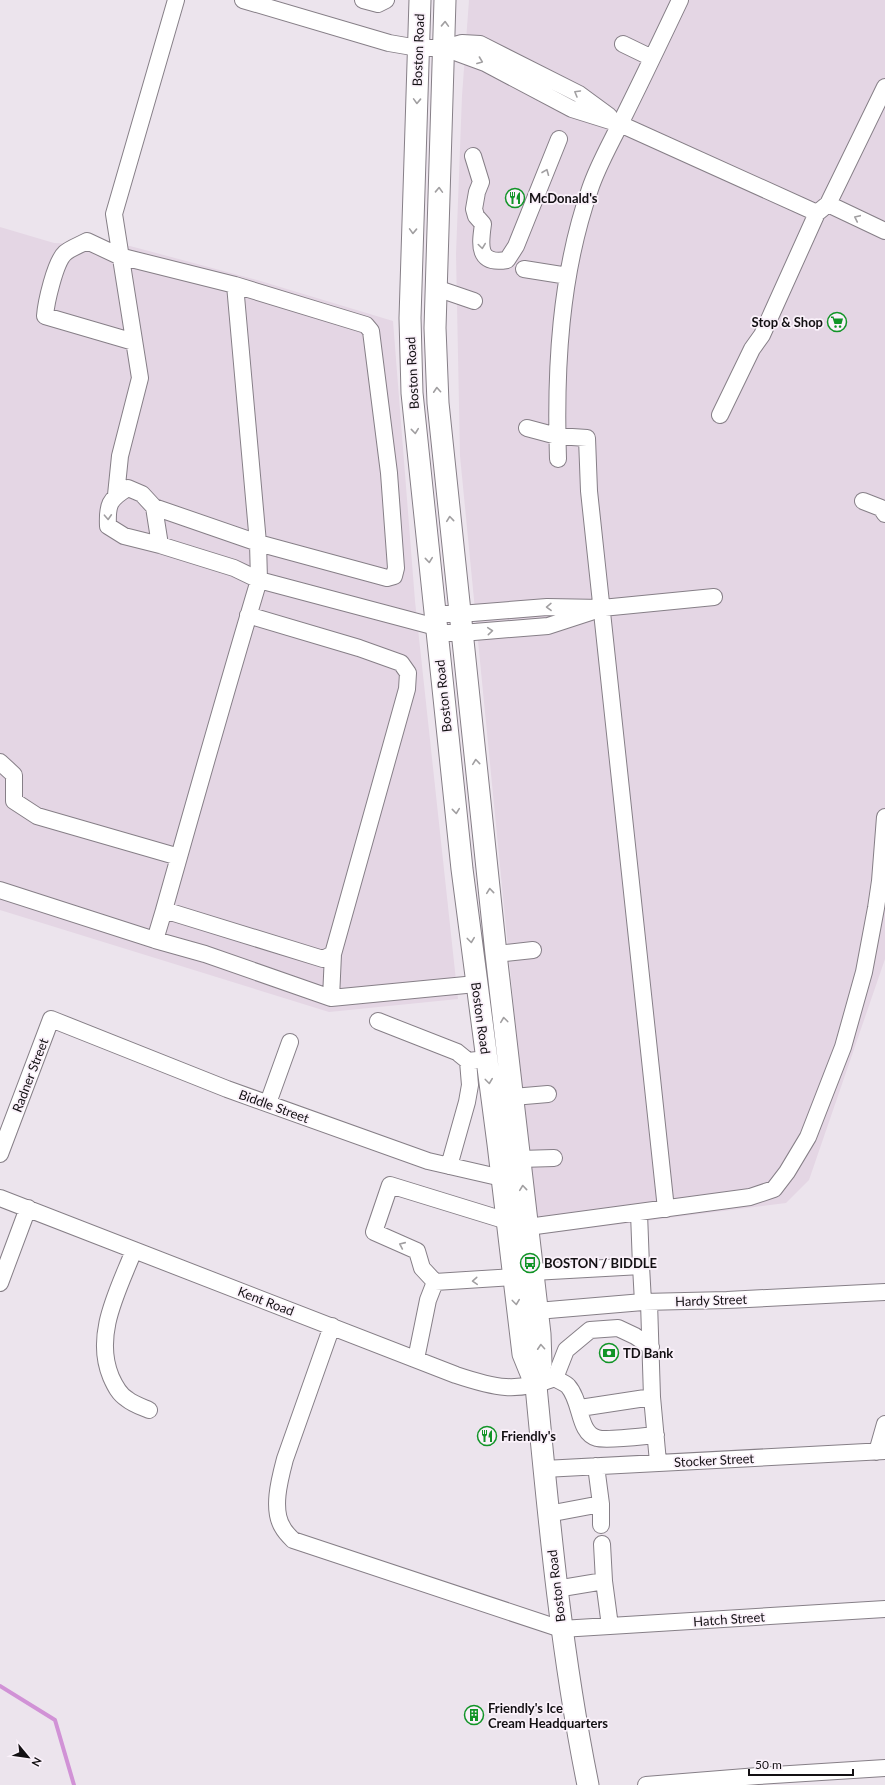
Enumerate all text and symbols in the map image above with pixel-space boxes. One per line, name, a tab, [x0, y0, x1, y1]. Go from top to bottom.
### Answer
street label: Boston Road	[409, 13, 427, 87]
one-way arrow	[440, 21, 449, 27]
one-way arrow	[477, 56, 484, 64]
one-way arrow	[574, 90, 581, 97]
one-way arrow	[412, 98, 421, 104]
one-way arrow	[541, 169, 549, 176]
one-way arrow	[435, 187, 444, 193]
restaurant icon: McDonald's	[504, 187, 526, 209]
place label: McDonald's	[529, 190, 598, 206]
one-way arrow	[853, 215, 861, 223]
one-way arrow	[408, 228, 417, 234]
one-way arrow	[477, 243, 486, 249]
supermarket icon: Stop & Shop	[826, 311, 848, 333]
place label: Stop & Shop	[752, 314, 823, 330]
street label: Boston Road	[402, 336, 422, 410]
one-way arrow	[433, 387, 442, 393]
one-way arrow	[411, 428, 420, 434]
one-way arrow	[104, 514, 112, 520]
one-way arrow	[446, 516, 455, 522]
one-way arrow	[424, 557, 433, 563]
one-way arrow	[546, 603, 552, 611]
one-way arrow	[487, 626, 493, 635]
street label: Boston Road	[431, 659, 455, 733]
one-way arrow	[472, 759, 481, 765]
one-way arrow	[451, 808, 460, 814]
one-way arrow	[486, 888, 495, 894]
one-way arrow	[466, 937, 475, 943]
street label: Boston Road	[468, 981, 494, 1055]
one-way arrow	[500, 1017, 509, 1024]
street label: Radner Street	[9, 1035, 52, 1114]
one-way arrow	[484, 1078, 493, 1084]
street label: Biddle Street	[237, 1086, 312, 1126]
one-way arrow	[519, 1185, 528, 1191]
one-way arrow	[399, 1241, 406, 1249]
bus stop icon: BOSTON / BIDDLE	[519, 1252, 541, 1274]
place label: BOSTON / BIDDLE	[544, 1255, 657, 1271]
one-way arrow	[472, 1276, 478, 1285]
street label: Kent Road	[236, 1283, 296, 1319]
street label: Hardy Street	[675, 1291, 748, 1309]
one-way arrow	[512, 1299, 521, 1305]
bank icon: TD Bank	[598, 1342, 620, 1364]
one-way arrow	[536, 1344, 545, 1351]
place label: TD Bank	[623, 1345, 673, 1361]
restaurant icon: Friendly's	[476, 1425, 498, 1447]
place label: Friendly's	[501, 1428, 556, 1444]
street label: Stocker Street	[674, 1450, 755, 1470]
street label: Boston Road	[544, 1549, 568, 1623]
street label: Hatch Street	[693, 1608, 766, 1629]
place label: Friendly's Ice Cream Headquarters	[488, 1700, 608, 1731]
building icon: Friendly's Ice Cream Headquarters	[463, 1704, 485, 1726]
north arrow	[8, 1737, 48, 1777]
scale bar	[749, 1751, 853, 1777]
text: N	[29, 1755, 45, 1769]
text: 50 m	[755, 1757, 782, 1772]

